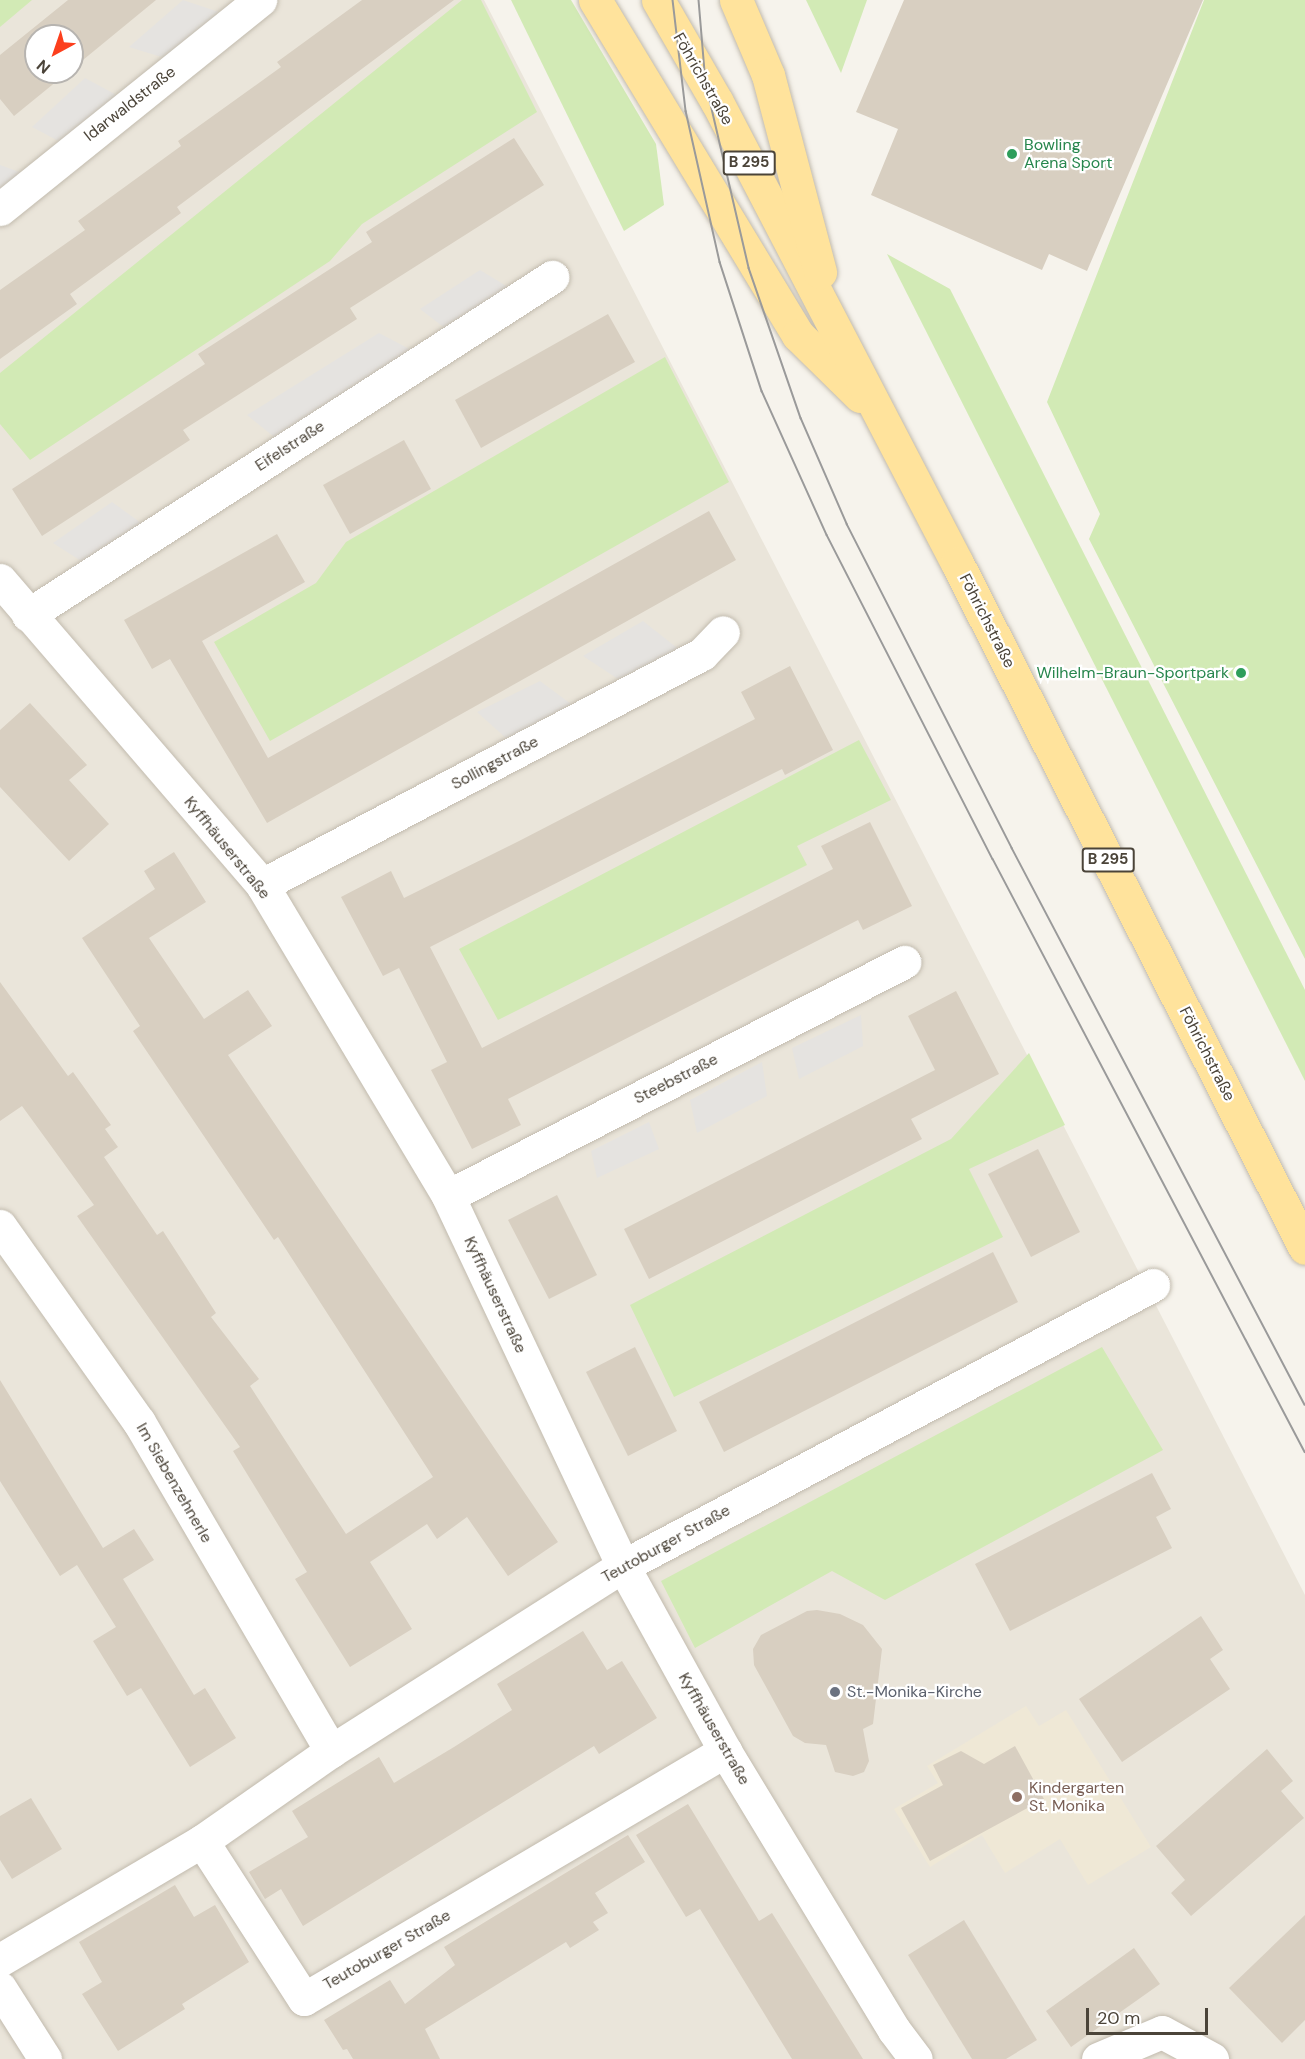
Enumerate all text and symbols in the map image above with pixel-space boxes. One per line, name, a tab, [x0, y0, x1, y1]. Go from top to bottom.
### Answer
north arrow	[24, 24, 84, 84]
street label: Föhrichstraße	[669, 30, 737, 128]
text: N	[32, 55, 55, 78]
street label: Idarwaldstraße	[80, 62, 180, 146]
place label: Bowling Arena Sport	[1024, 135, 1112, 173]
marker: Bowling Arena Sport	[1005, 147, 1019, 161]
road number: B 295	[722, 151, 776, 175]
street label: Eifelstraße	[252, 417, 328, 475]
street label: Föhrichstraße	[955, 571, 1019, 671]
place label: Wilhelm-Braun-Sportpark	[1036, 663, 1229, 683]
marker: Wilhelm-Braun-Sportpark	[1234, 666, 1248, 680]
street label: Sollingstraße	[448, 732, 542, 794]
street label: Kyffhäuserstraße	[180, 793, 274, 903]
road number: B 295	[1081, 848, 1135, 872]
street label: Föhrichstraße	[1175, 1004, 1239, 1104]
street label: Steebstraße	[631, 1050, 721, 1108]
street label: Kyffhäuserstraße	[460, 1234, 530, 1356]
street label: Im Siebenzehnerle	[132, 1420, 216, 1546]
street label: Teutoburger Straße	[598, 1501, 734, 1587]
street label: Kyffhäuserstraße	[674, 1669, 754, 1789]
place label: St.-Monika-Kirche	[847, 1682, 982, 1702]
marker: St.-Monika-Kirche	[828, 1685, 842, 1699]
place label: Kindergarten St. Monika	[1029, 1778, 1124, 1816]
marker: Kindergarten St. Monika	[1010, 1790, 1024, 1804]
street label: Teutoburger Straße	[320, 1906, 454, 1994]
scale bar	[1089, 1996, 1210, 2034]
text: 20 m	[1097, 2006, 1140, 2030]

